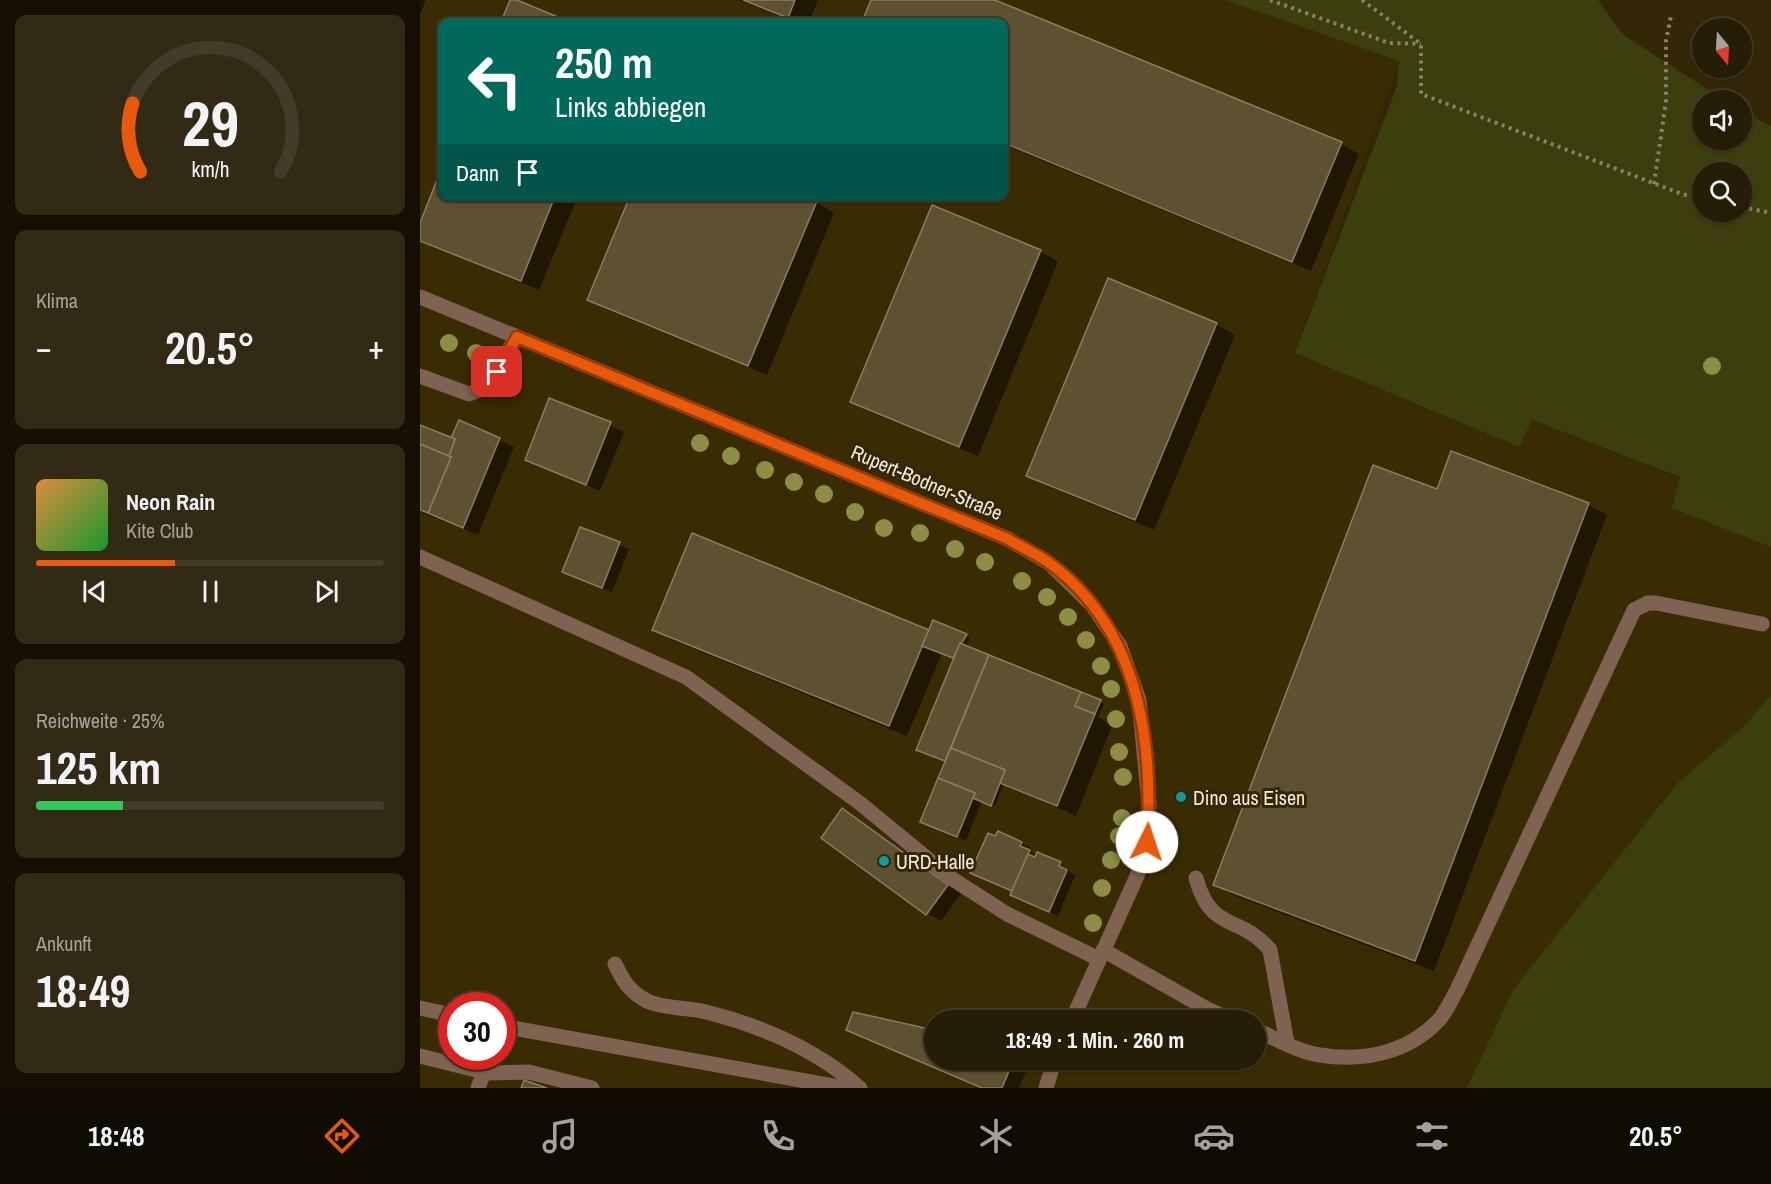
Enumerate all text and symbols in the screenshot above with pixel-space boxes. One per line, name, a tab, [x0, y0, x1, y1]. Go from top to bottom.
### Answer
north arrow	[1692, 18, 1752, 78]
map controls	[1692, 18, 1752, 222]
text: 250 m	[555, 35, 653, 91]
icon: left	[456, 42, 534, 120]
text: 29	[182, 81, 238, 165]
text: Links abbiegen	[555, 89, 706, 125]
button: sound	[1692, 90, 1752, 150]
text: km/h	[191, 155, 229, 184]
icon: arrive	[511, 156, 544, 189]
text: Dann	[456, 158, 499, 188]
button: search	[1692, 162, 1752, 222]
text: Klima	[36, 287, 78, 314]
text: 20.5°	[165, 317, 255, 378]
text: −	[36, 325, 52, 369]
text: +	[368, 325, 384, 369]
pin	[471, 346, 522, 397]
icon: arrive	[480, 355, 513, 388]
street label: Rupert-Bodner-Straße	[847, 438, 1007, 526]
text: Neon Rain	[126, 487, 215, 517]
text: Kite Club	[126, 517, 193, 544]
icon: previous	[78, 575, 111, 608]
icon: pause	[194, 575, 227, 608]
icon: next	[310, 575, 343, 608]
text: Reichweite · 25%	[36, 707, 165, 734]
text: 125 km	[36, 737, 161, 798]
place label: Dino aus Eisen	[1193, 784, 1305, 811]
marker: Dino aus Eisen	[1174, 790, 1188, 804]
position arrow	[1115, 810, 1179, 874]
place label: URD-Halle	[896, 848, 974, 875]
marker: URD-Halle	[877, 854, 891, 868]
text: Ankunft	[36, 930, 92, 957]
text: 18:49	[36, 960, 130, 1021]
speed limit sign: 30	[438, 992, 516, 1070]
text: 18:49 · 1 Min. · 260 m	[1006, 1025, 1184, 1055]
icon: directions	[321, 1115, 363, 1157]
icon: music	[539, 1115, 581, 1157]
icon: phone	[757, 1115, 799, 1157]
icon: climate	[975, 1115, 1017, 1157]
icon: car	[1193, 1115, 1235, 1157]
icon: filters	[1411, 1115, 1453, 1157]
text: 18:48	[88, 1118, 145, 1154]
text: 20.5°	[1629, 1118, 1683, 1154]

